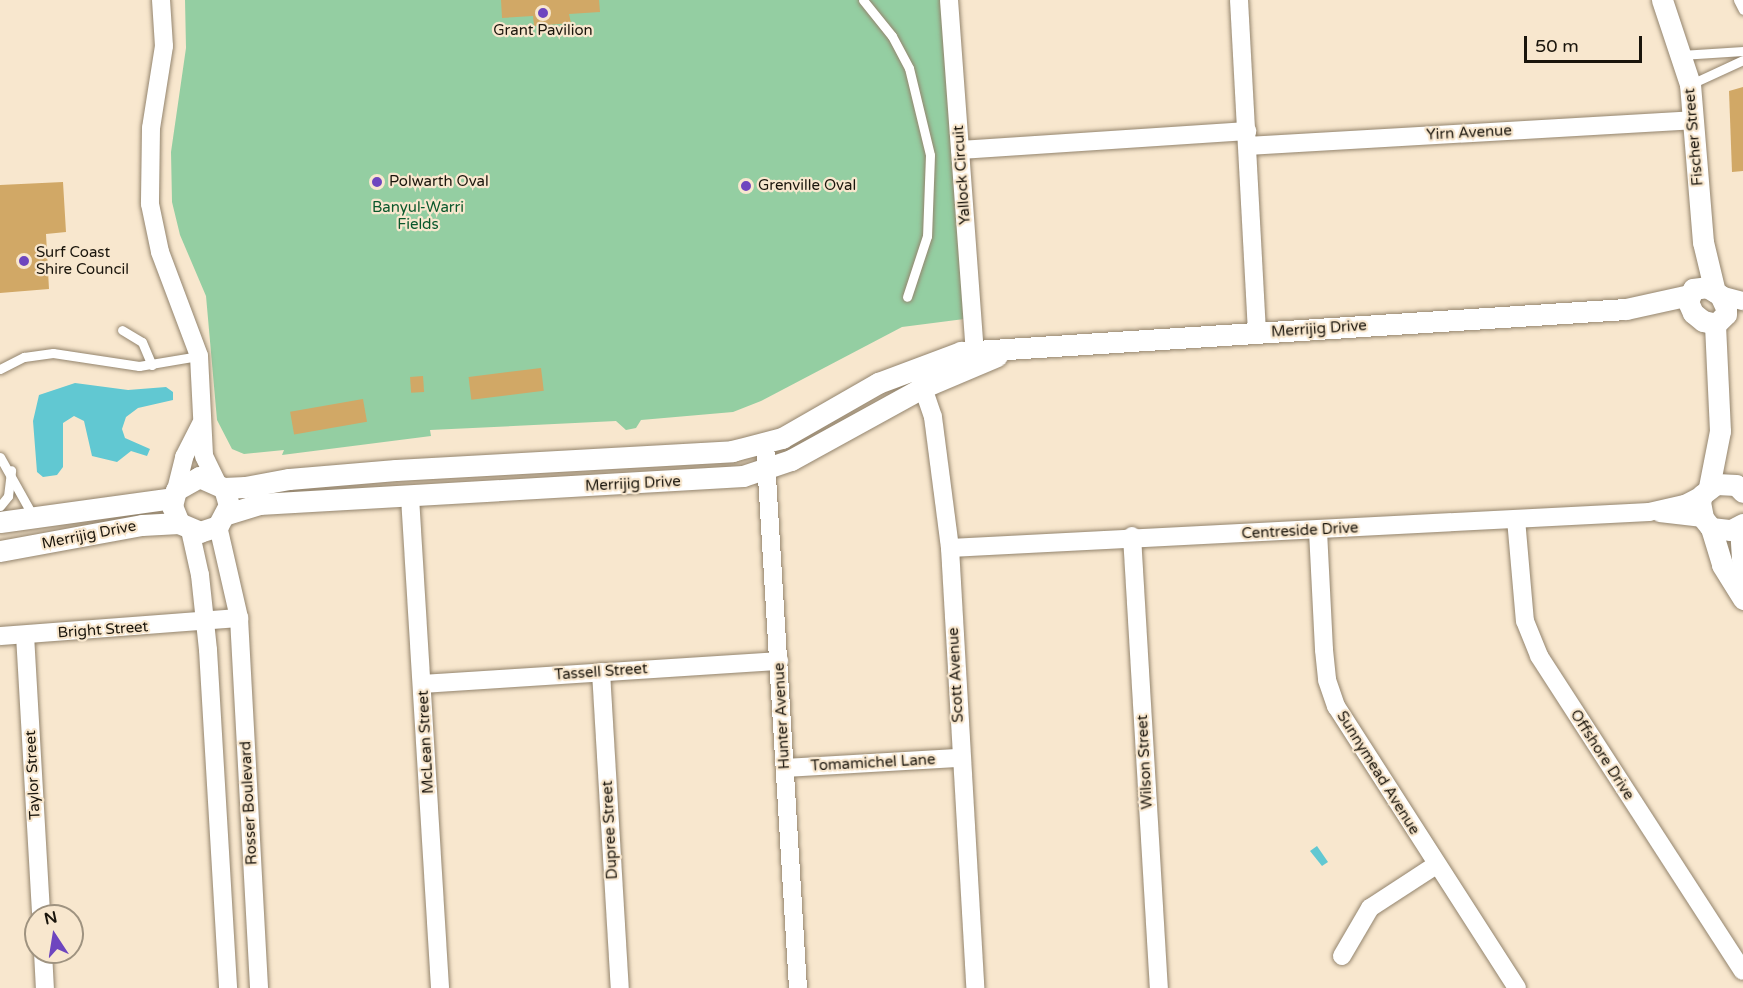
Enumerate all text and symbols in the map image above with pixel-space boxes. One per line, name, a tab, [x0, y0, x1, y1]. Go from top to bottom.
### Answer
marker: Grant Pavilion	[536, 6, 550, 20]
place label: Grant Pavilion	[493, 22, 593, 40]
scale bar	[1527, 24, 1646, 62]
text: 50 m	[1535, 35, 1579, 57]
street label: Fischer Street	[1681, 87, 1707, 187]
street label: Yirn Avenue	[1426, 122, 1512, 144]
street label: Yallock Circuit	[950, 125, 974, 225]
place label: Polwarth Oval	[389, 173, 489, 191]
marker: Polwarth Oval	[370, 175, 384, 189]
place label: Grenville Oval	[758, 177, 856, 195]
marker: Grenville Oval	[739, 179, 753, 193]
park label: Banyul-Warri Fields	[372, 198, 464, 233]
place label: Surf Coast Shire Council	[36, 243, 129, 278]
marker: Surf Coast Shire Council	[17, 254, 31, 268]
street label: Merrijig Drive	[1271, 317, 1367, 341]
street label: Merrijig Drive	[585, 473, 681, 495]
street label: Merrijig Drive	[40, 517, 138, 553]
street label: Centreside Drive	[1241, 519, 1359, 543]
street label: Bright Street	[57, 618, 149, 642]
street label: Scott Avenue	[945, 627, 967, 723]
street label: Tassell Street	[554, 660, 648, 684]
street label: Hunter Avenue	[770, 662, 794, 770]
street label: McLean Street	[414, 690, 438, 794]
street label: Offshore Drive	[1566, 706, 1638, 804]
street label: Sunnymead Avenue	[1333, 708, 1423, 838]
street label: Wilson Street	[1134, 714, 1156, 810]
street label: Taylor Street	[22, 730, 44, 820]
street label: Rosser Boulevard	[237, 740, 261, 866]
street label: Tomamichel Lane	[810, 751, 936, 775]
street label: Dupree Street	[598, 780, 622, 880]
north arrow	[24, 904, 84, 964]
text: N	[42, 907, 59, 929]

